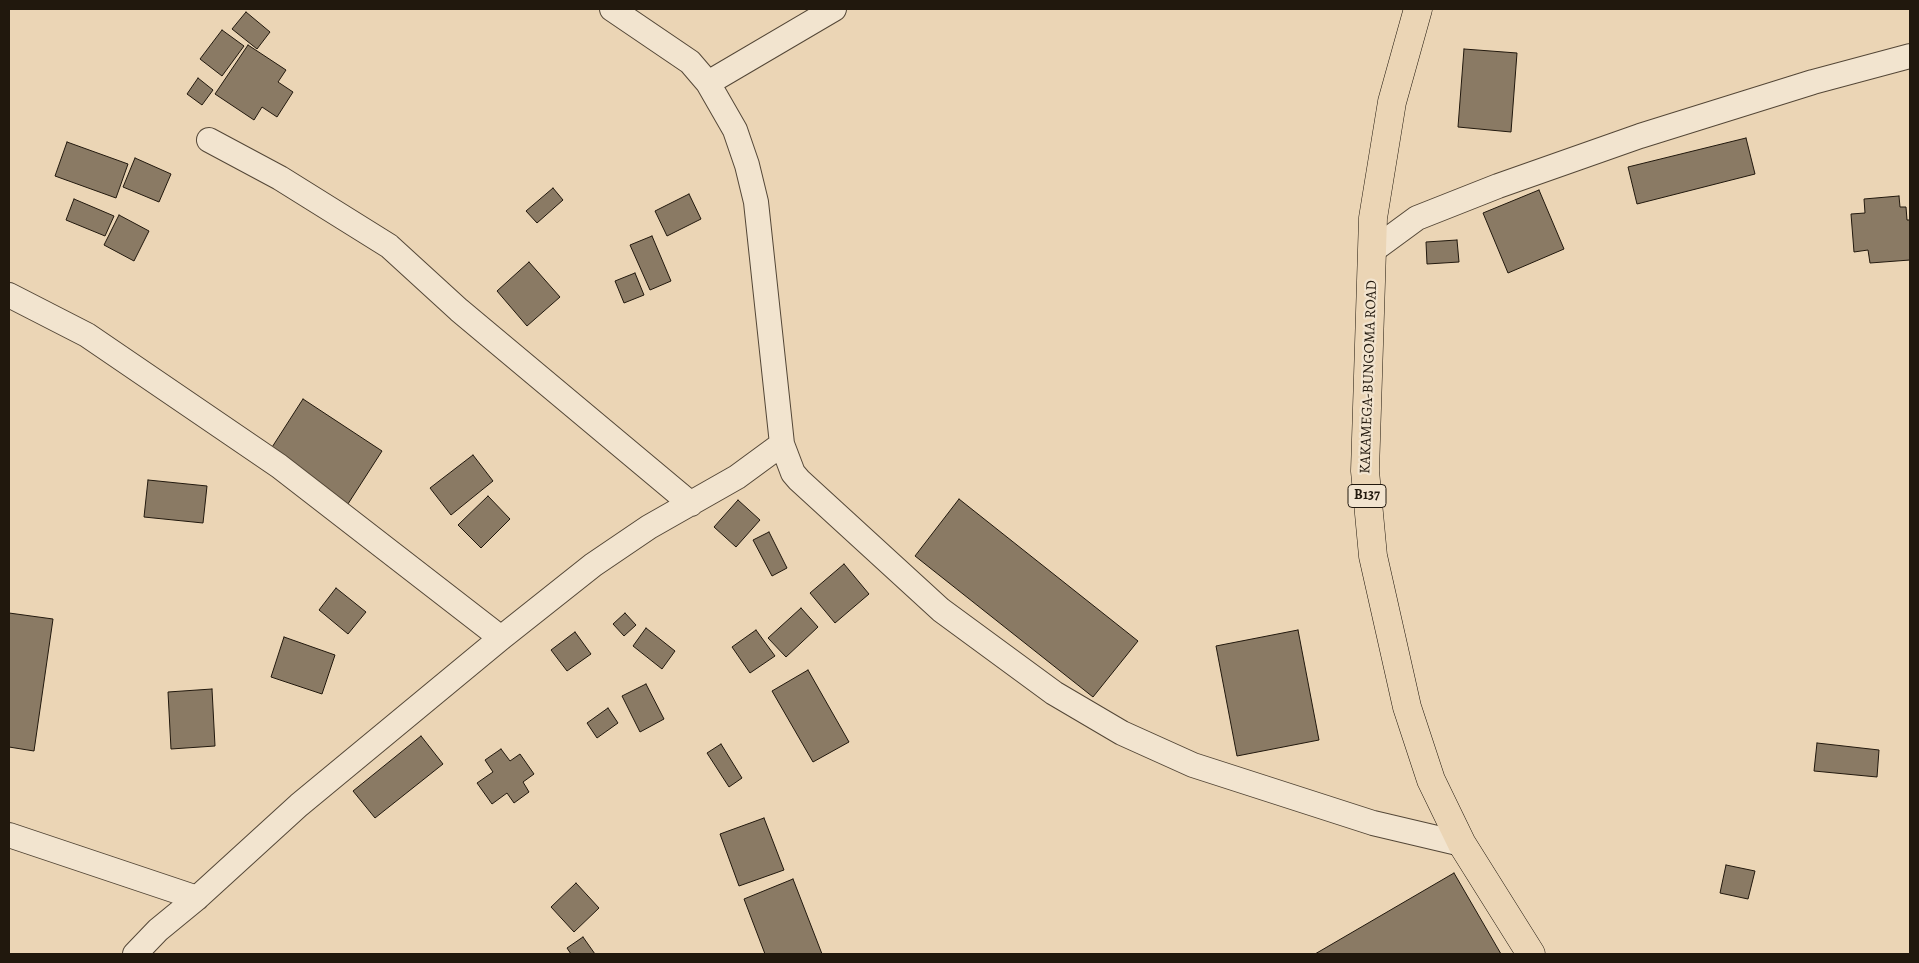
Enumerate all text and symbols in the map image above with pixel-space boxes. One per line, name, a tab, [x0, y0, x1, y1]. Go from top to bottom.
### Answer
street label: KAKAMEGA-BUNGOMA ROAD	[1357, 280, 1381, 474]
road number: B137	[1348, 484, 1386, 508]

